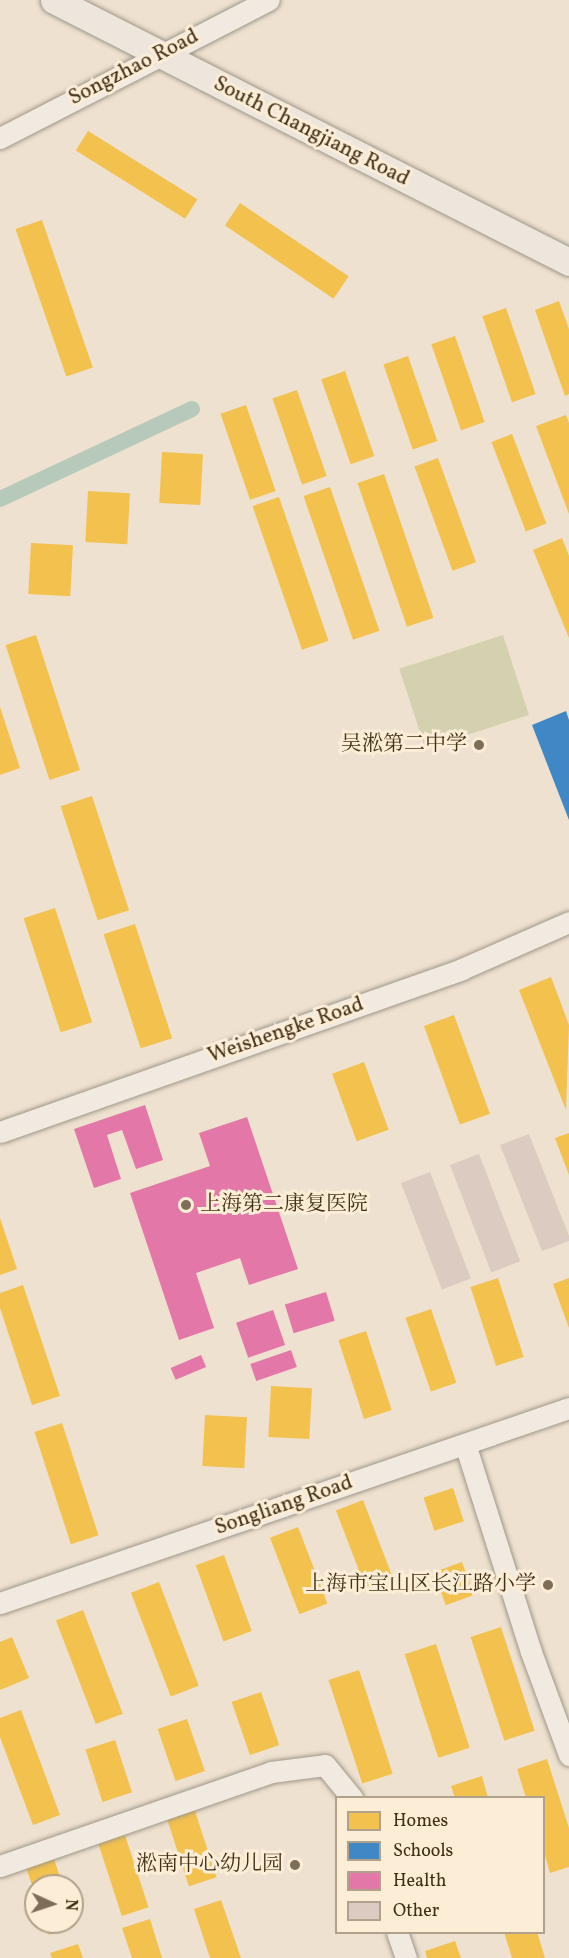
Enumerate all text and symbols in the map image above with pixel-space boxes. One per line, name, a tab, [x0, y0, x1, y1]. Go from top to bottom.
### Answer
street label: Songzhao Road	[65, 24, 203, 112]
street label: South Changjiang Road	[209, 72, 413, 192]
place label: 吴淞第二中学	[341, 732, 467, 758]
marker: 吴淞第二中学	[472, 738, 486, 752]
street label: Weishengke Road	[205, 993, 367, 1069]
place label: 上海第二康复医院	[200, 1192, 368, 1218]
marker: 上海第二康复医院	[177, 1196, 195, 1214]
street label: Songliang Road	[212, 1471, 356, 1541]
place label: 上海市宝山区长江路小学	[305, 1572, 536, 1598]
marker: 上海市宝山区长江路小学	[541, 1578, 555, 1592]
legend	[335, 1796, 545, 1934]
text: Homes	[393, 1809, 448, 1834]
text: Schools	[393, 1839, 453, 1864]
place label: 淞南中心幼儿园	[136, 1852, 283, 1878]
marker: 淞南中心幼儿园	[288, 1858, 302, 1872]
text: Health	[393, 1869, 446, 1894]
north arrow	[24, 1874, 84, 1934]
text: N	[59, 1898, 81, 1911]
text: Other	[393, 1899, 439, 1924]

